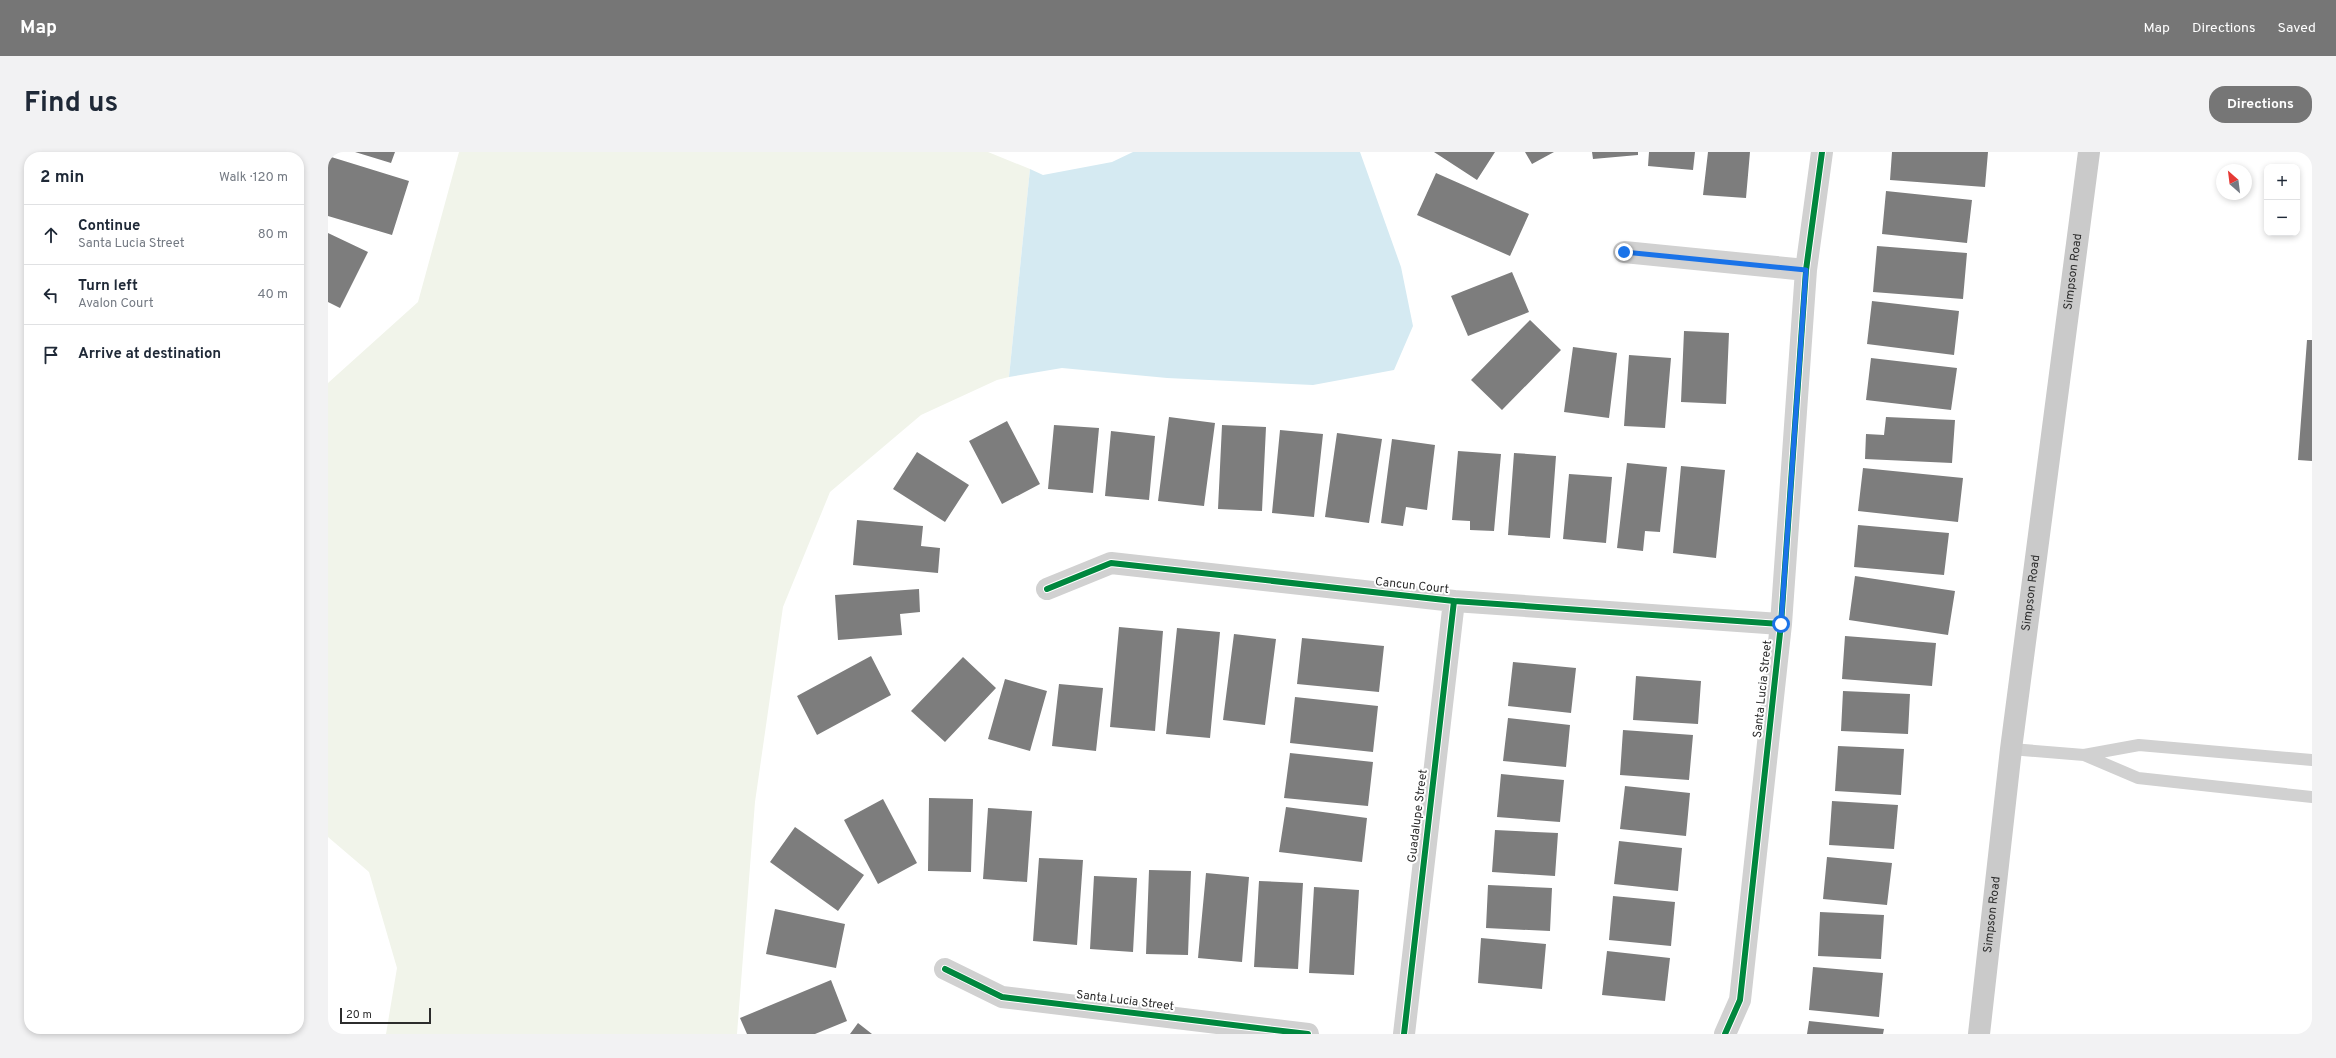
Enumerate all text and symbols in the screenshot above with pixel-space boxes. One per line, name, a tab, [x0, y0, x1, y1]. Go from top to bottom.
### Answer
text: Map	[20, 16, 57, 40]
text: Map	[2144, 20, 2170, 37]
text: Directions	[2192, 20, 2256, 37]
text: Saved	[2278, 20, 2316, 37]
text: Find us	[24, 86, 118, 122]
button: Directions	[2209, 86, 2312, 123]
north arrow	[2216, 164, 2252, 200]
map controls	[2264, 164, 2300, 236]
button: +	[2264, 164, 2300, 200]
text: 2 min	[40, 167, 84, 189]
text: Walk · 120 m	[219, 170, 288, 186]
button: −	[2264, 200, 2300, 236]
text: Continue	[78, 217, 140, 236]
icon: ahead	[40, 224, 62, 246]
text: 80 m	[258, 227, 288, 243]
street label: Simpson Road	[2060, 233, 2086, 311]
text: Santa Lucia Street	[78, 236, 185, 252]
route end	[1615, 243, 1633, 261]
text: Turn left	[78, 277, 138, 296]
icon: left	[40, 284, 62, 306]
text: 40 m	[258, 287, 288, 303]
text: Avalon Court	[78, 296, 154, 312]
icon: arrive	[40, 344, 62, 366]
text: Arrive at destination	[78, 345, 221, 364]
street label: Simpson Road	[2018, 554, 2044, 632]
street label: Cancun Court	[1374, 574, 1450, 598]
route start	[1772, 615, 1790, 633]
street label: Santa Lucia Street	[1750, 639, 1776, 739]
street label: Guadalupe Street	[1404, 768, 1432, 864]
street label: Simpson Road	[1980, 876, 2005, 954]
street label: Santa Lucia Street	[1075, 987, 1175, 1015]
scale bar	[340, 1006, 431, 1025]
text: 20 m	[346, 1008, 372, 1022]

